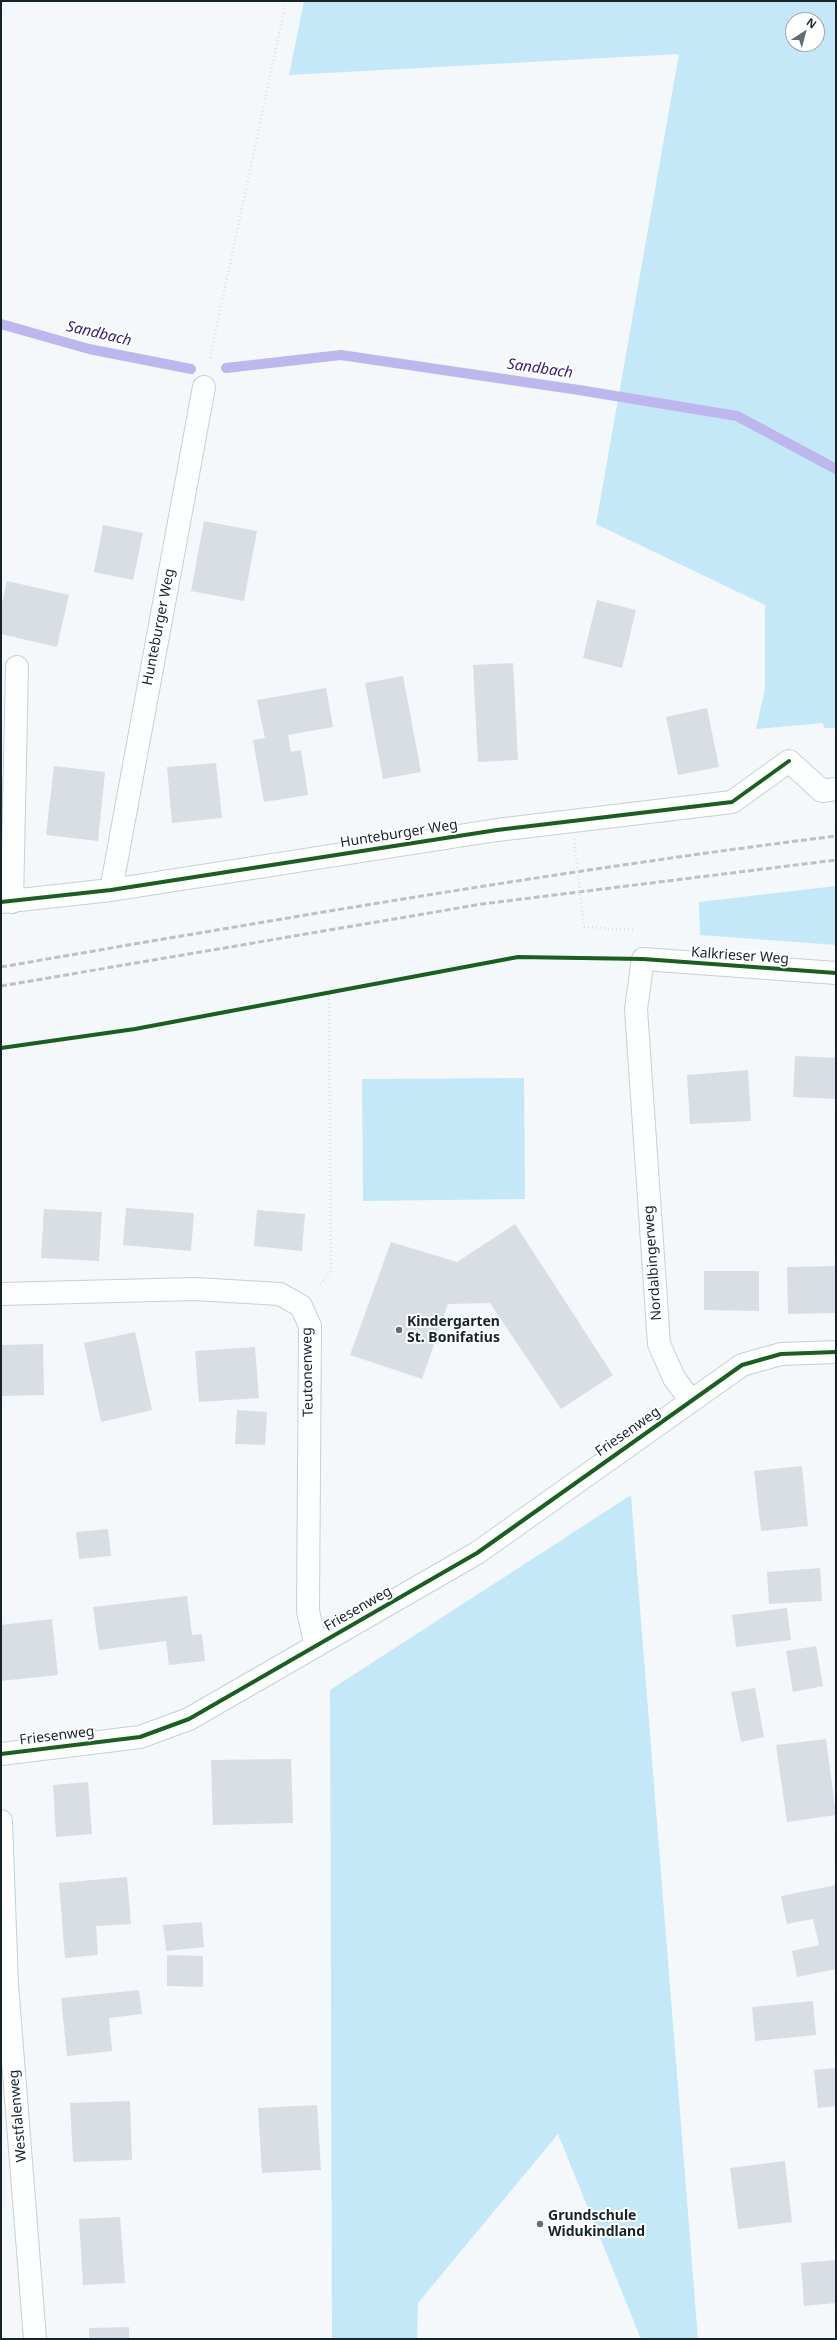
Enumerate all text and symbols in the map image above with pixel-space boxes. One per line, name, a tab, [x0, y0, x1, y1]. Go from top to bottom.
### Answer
north arrow	[785, 12, 825, 52]
text: N	[804, 14, 820, 31]
water label: Sandbach	[65, 318, 133, 350]
water label: Sandbach	[506, 355, 574, 383]
street label: Hunteburger Weg	[139, 567, 179, 687]
street label: Hunteburger Weg	[339, 816, 459, 852]
street label: Kalkrieser Weg	[690, 944, 790, 968]
street label: Nordalbingerweg	[641, 1205, 665, 1321]
place label: Kindergarten St. Bonifatius	[407, 1314, 500, 1346]
marker: Kindergarten St. Bonifatius	[394, 1325, 404, 1335]
street label: Teutonenweg	[299, 1327, 317, 1417]
street label: Friesenweg	[592, 1404, 664, 1460]
street label: Friesenweg	[321, 1583, 395, 1635]
street label: Friesenweg	[19, 1723, 95, 1749]
street label: Westfalenweg	[6, 2069, 30, 2163]
place label: Grundschule Widukindland	[548, 2208, 645, 2240]
marker: Grundschule Widukindland	[535, 2219, 545, 2229]

